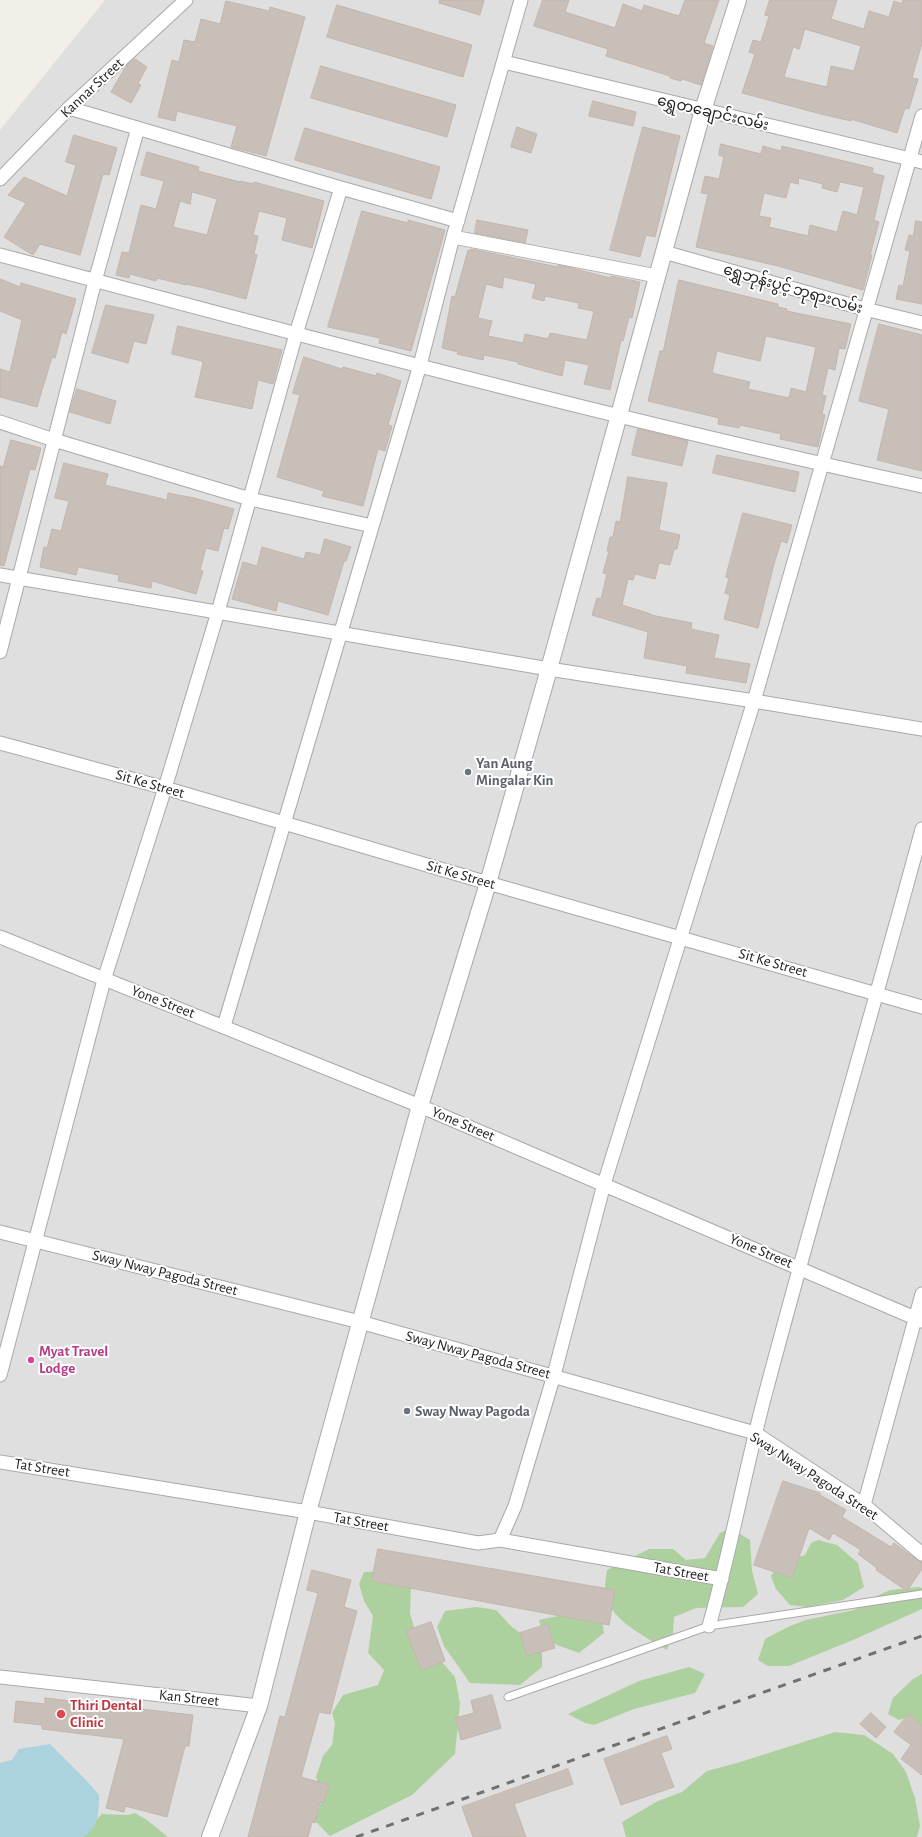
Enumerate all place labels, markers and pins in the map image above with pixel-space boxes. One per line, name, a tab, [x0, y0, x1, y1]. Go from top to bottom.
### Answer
place label: Yan Aung Mingalar Kin	[476, 754, 554, 789]
marker: Yan Aung Mingalar Kin	[463, 767, 473, 777]
place label: Myat Travel Lodge	[39, 1342, 108, 1377]
marker: Myat Travel Lodge	[26, 1355, 36, 1365]
place label: Sway Nway Pagoda	[415, 1402, 530, 1420]
marker: Sway Nway Pagoda	[402, 1406, 412, 1416]
place label: Thiri Dental Clinic	[70, 1696, 142, 1731]
marker: Thiri Dental Clinic	[55, 1708, 67, 1720]

